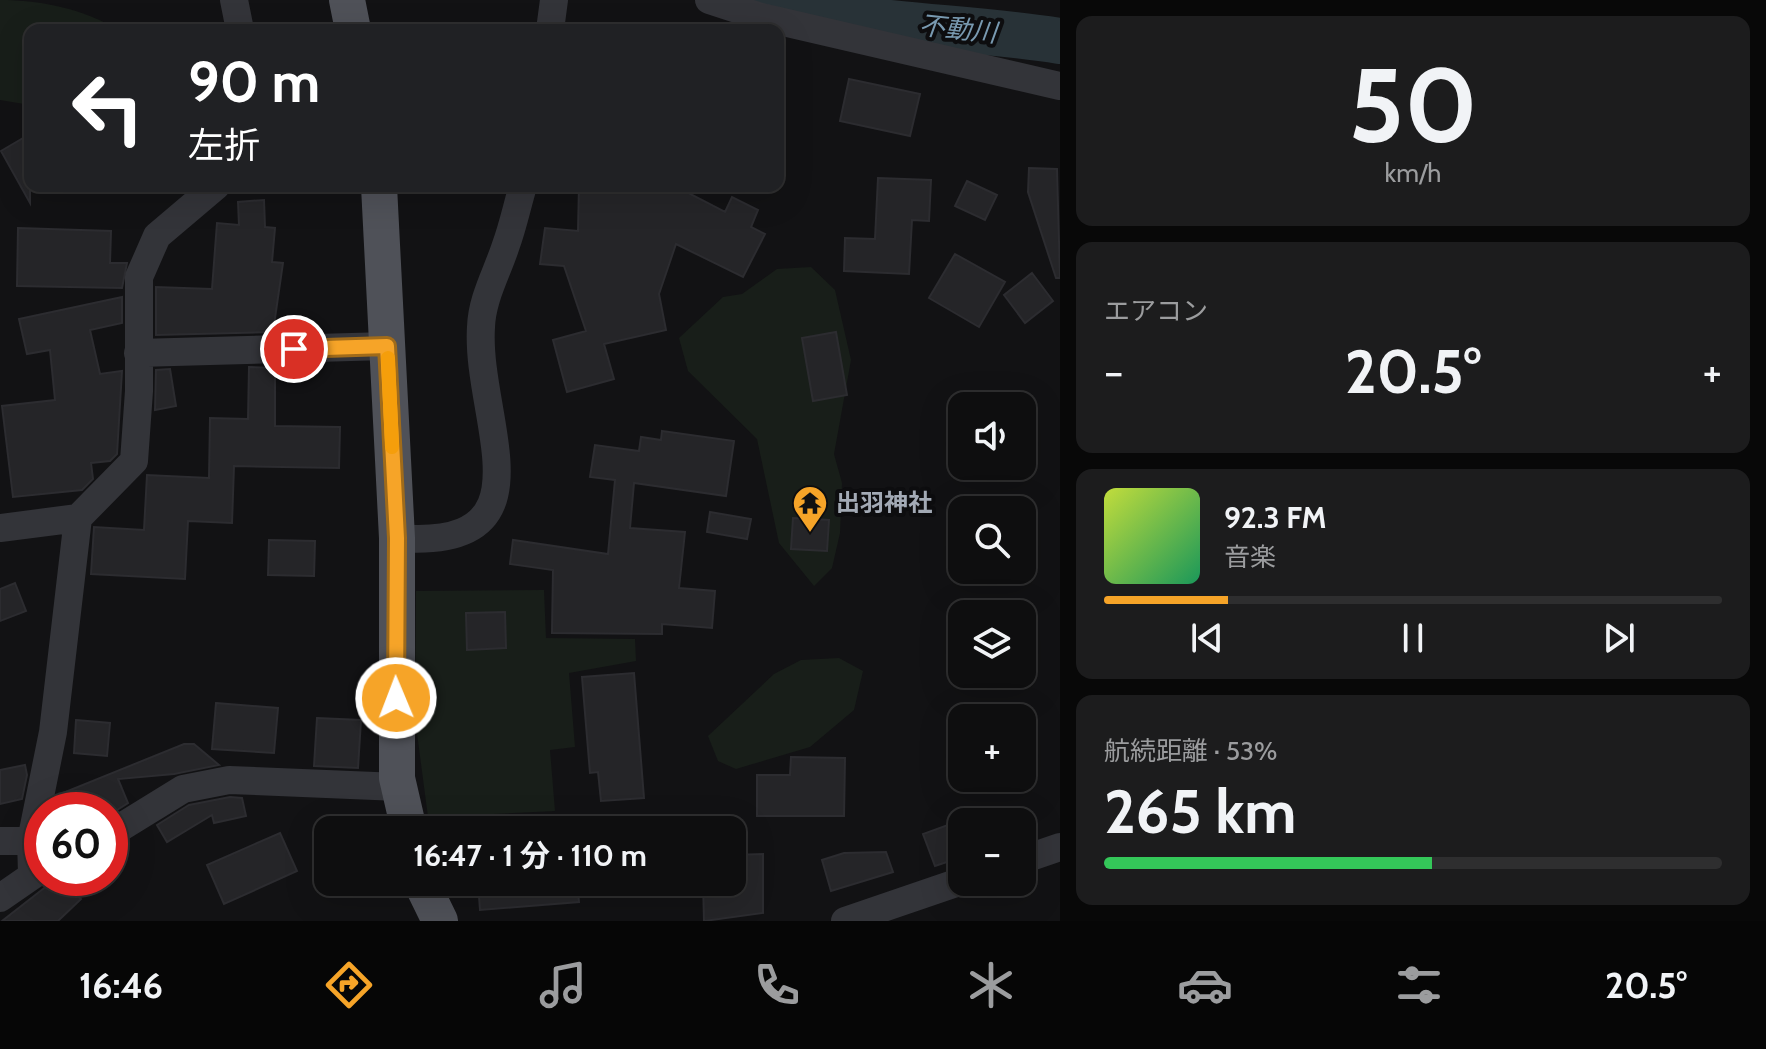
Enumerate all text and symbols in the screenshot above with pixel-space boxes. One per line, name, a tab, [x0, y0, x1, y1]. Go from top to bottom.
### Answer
water label: 不動川	[918, 9, 1001, 49]
text: 50	[1348, 42, 1478, 168]
text: 90 m	[188, 48, 320, 116]
icon: left	[56, 56, 160, 160]
text: 左折	[188, 123, 260, 167]
text: km/h	[1385, 157, 1441, 189]
text: エアコン	[1104, 295, 1208, 327]
pin	[260, 315, 328, 383]
icon: arrive	[272, 327, 316, 371]
text: 20.5°	[1345, 335, 1481, 408]
text: −	[1104, 345, 1123, 398]
text: +	[1703, 345, 1722, 398]
map controls	[948, 392, 1036, 896]
button: sound	[948, 392, 1036, 480]
temple icon: 出羽神社	[791, 484, 829, 534]
place label: 出羽神社	[836, 488, 932, 517]
button: search	[948, 496, 1036, 584]
text: 92.3 FM	[1224, 499, 1327, 536]
text: 音楽	[1224, 541, 1276, 573]
button: layers	[948, 600, 1036, 688]
icon: previous	[1185, 616, 1229, 660]
icon: pause	[1391, 616, 1435, 660]
icon: next	[1597, 616, 1641, 660]
position arrow	[354, 656, 438, 740]
button: +	[948, 704, 1036, 792]
text: 航続距離 · 53%	[1104, 735, 1277, 767]
text: 265 km	[1104, 775, 1296, 848]
speed limit sign: 60	[24, 792, 128, 896]
button: −	[948, 808, 1036, 896]
text: 16:47 · 1 分 · 110 m	[413, 837, 647, 874]
icon: directions	[321, 957, 377, 1013]
icon: music	[535, 957, 591, 1013]
icon: phone	[749, 957, 805, 1013]
icon: climate	[963, 957, 1019, 1013]
icon: car	[1177, 957, 1233, 1013]
icon: filters	[1391, 957, 1447, 1013]
text: 16:46	[79, 963, 163, 1007]
text: 20.5°	[1605, 963, 1687, 1007]

